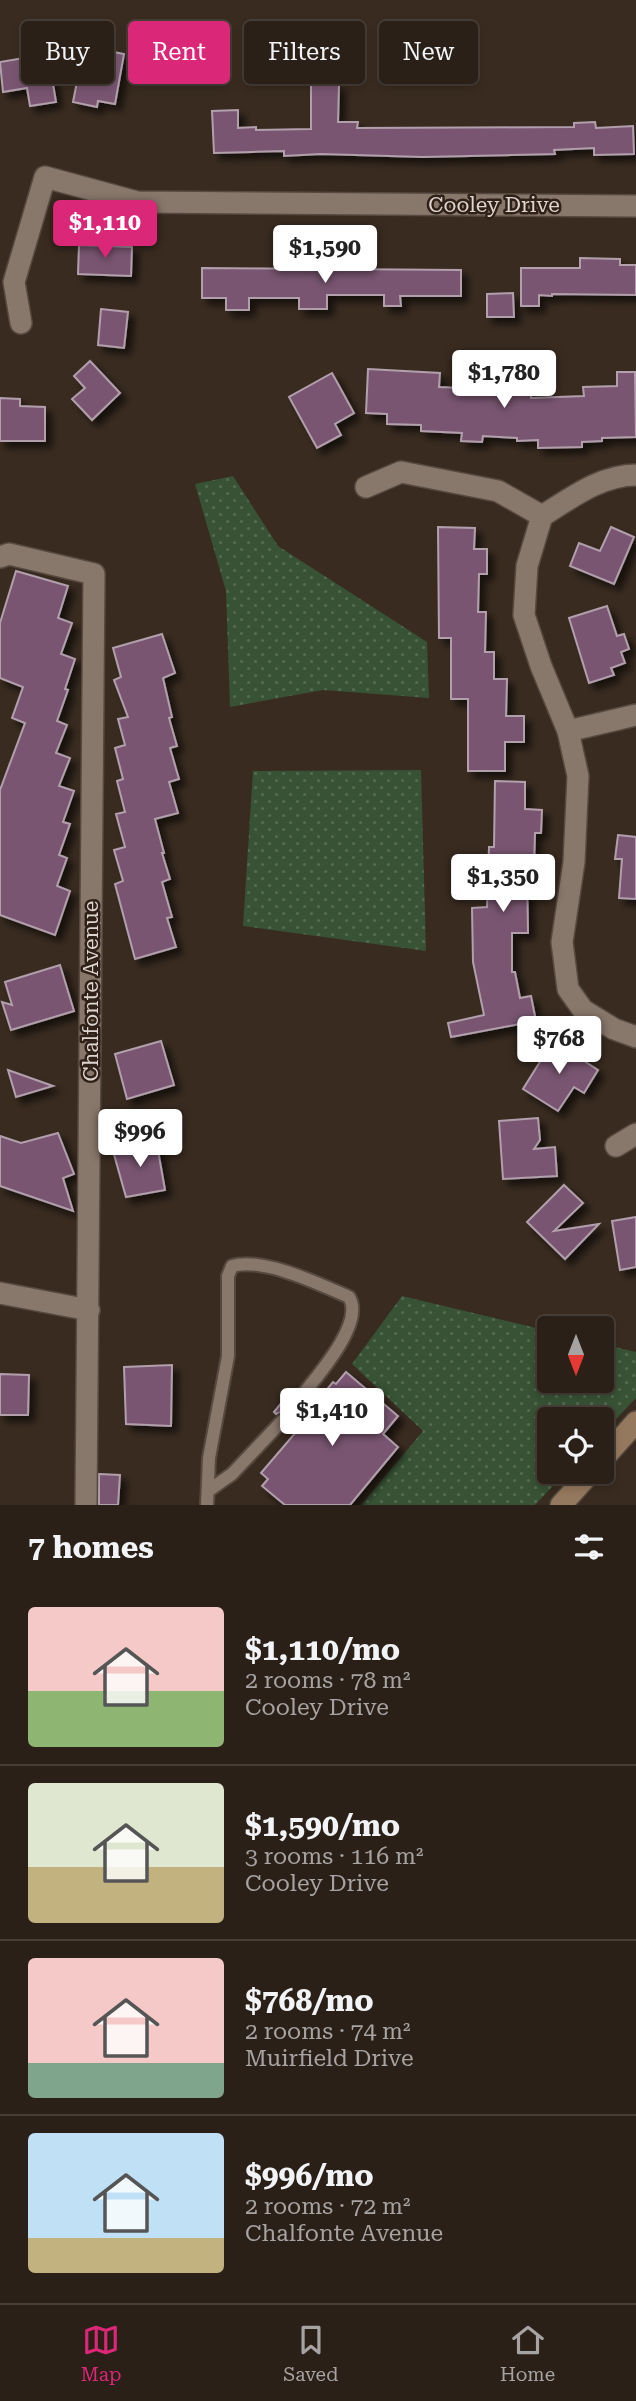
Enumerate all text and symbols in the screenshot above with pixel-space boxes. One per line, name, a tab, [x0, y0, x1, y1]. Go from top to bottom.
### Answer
chip: Buy	[21, 21, 114, 84]
chip: Rent	[128, 21, 230, 84]
chip: Filters	[244, 21, 365, 84]
chip: New	[379, 21, 478, 84]
street label: Cooley Drive	[428, 193, 560, 217]
pin: $1,110	[48, 201, 162, 260]
text: $1,110	[69, 209, 141, 236]
pin: $1,590	[268, 226, 382, 285]
text: $1,590	[289, 234, 361, 261]
pin: $1,780	[447, 350, 561, 410]
text: $1,780	[468, 359, 540, 386]
pin: $1,350	[446, 855, 560, 914]
text: $1,350	[467, 863, 539, 890]
street label: Chalfonte Avenue	[79, 901, 103, 1081]
pin: $768	[518, 1016, 600, 1076]
text: $768	[533, 1025, 585, 1052]
pin: $996	[99, 1110, 181, 1169]
text: $996	[114, 1118, 166, 1145]
north arrow	[537, 1316, 614, 1393]
map controls	[537, 1316, 614, 1484]
pin: $1,410	[275, 1388, 389, 1448]
text: $1,410	[296, 1397, 368, 1424]
button: locate	[537, 1407, 614, 1484]
icon: filters	[570, 1528, 608, 1566]
text: 7 homes	[28, 1530, 154, 1565]
text: $1,110/mo	[245, 1632, 400, 1667]
icon: home	[84, 1635, 168, 1719]
text: 2 rooms · 78 m²	[245, 1667, 411, 1694]
text: Cooley Drive	[245, 1694, 389, 1721]
text: $1,590/mo	[245, 1808, 400, 1843]
icon: home	[84, 1811, 168, 1895]
text: 3 rooms · 116 m²	[245, 1843, 423, 1870]
text: Cooley Drive	[245, 1870, 389, 1897]
text: $768/mo	[245, 1983, 374, 2018]
icon: home	[84, 1986, 168, 2070]
text: 2 rooms · 74 m²	[245, 2018, 411, 2045]
text: Muirfield Drive	[245, 2045, 414, 2072]
text: $996/mo	[245, 2158, 374, 2193]
icon: home	[84, 2161, 168, 2245]
text: 2 rooms · 72 m²	[245, 2193, 411, 2220]
text: Chalfonte Avenue	[245, 2220, 443, 2247]
tab: Map	[81, 2321, 122, 2386]
tab: Saved	[283, 2321, 338, 2386]
tab: Home	[500, 2321, 555, 2386]

